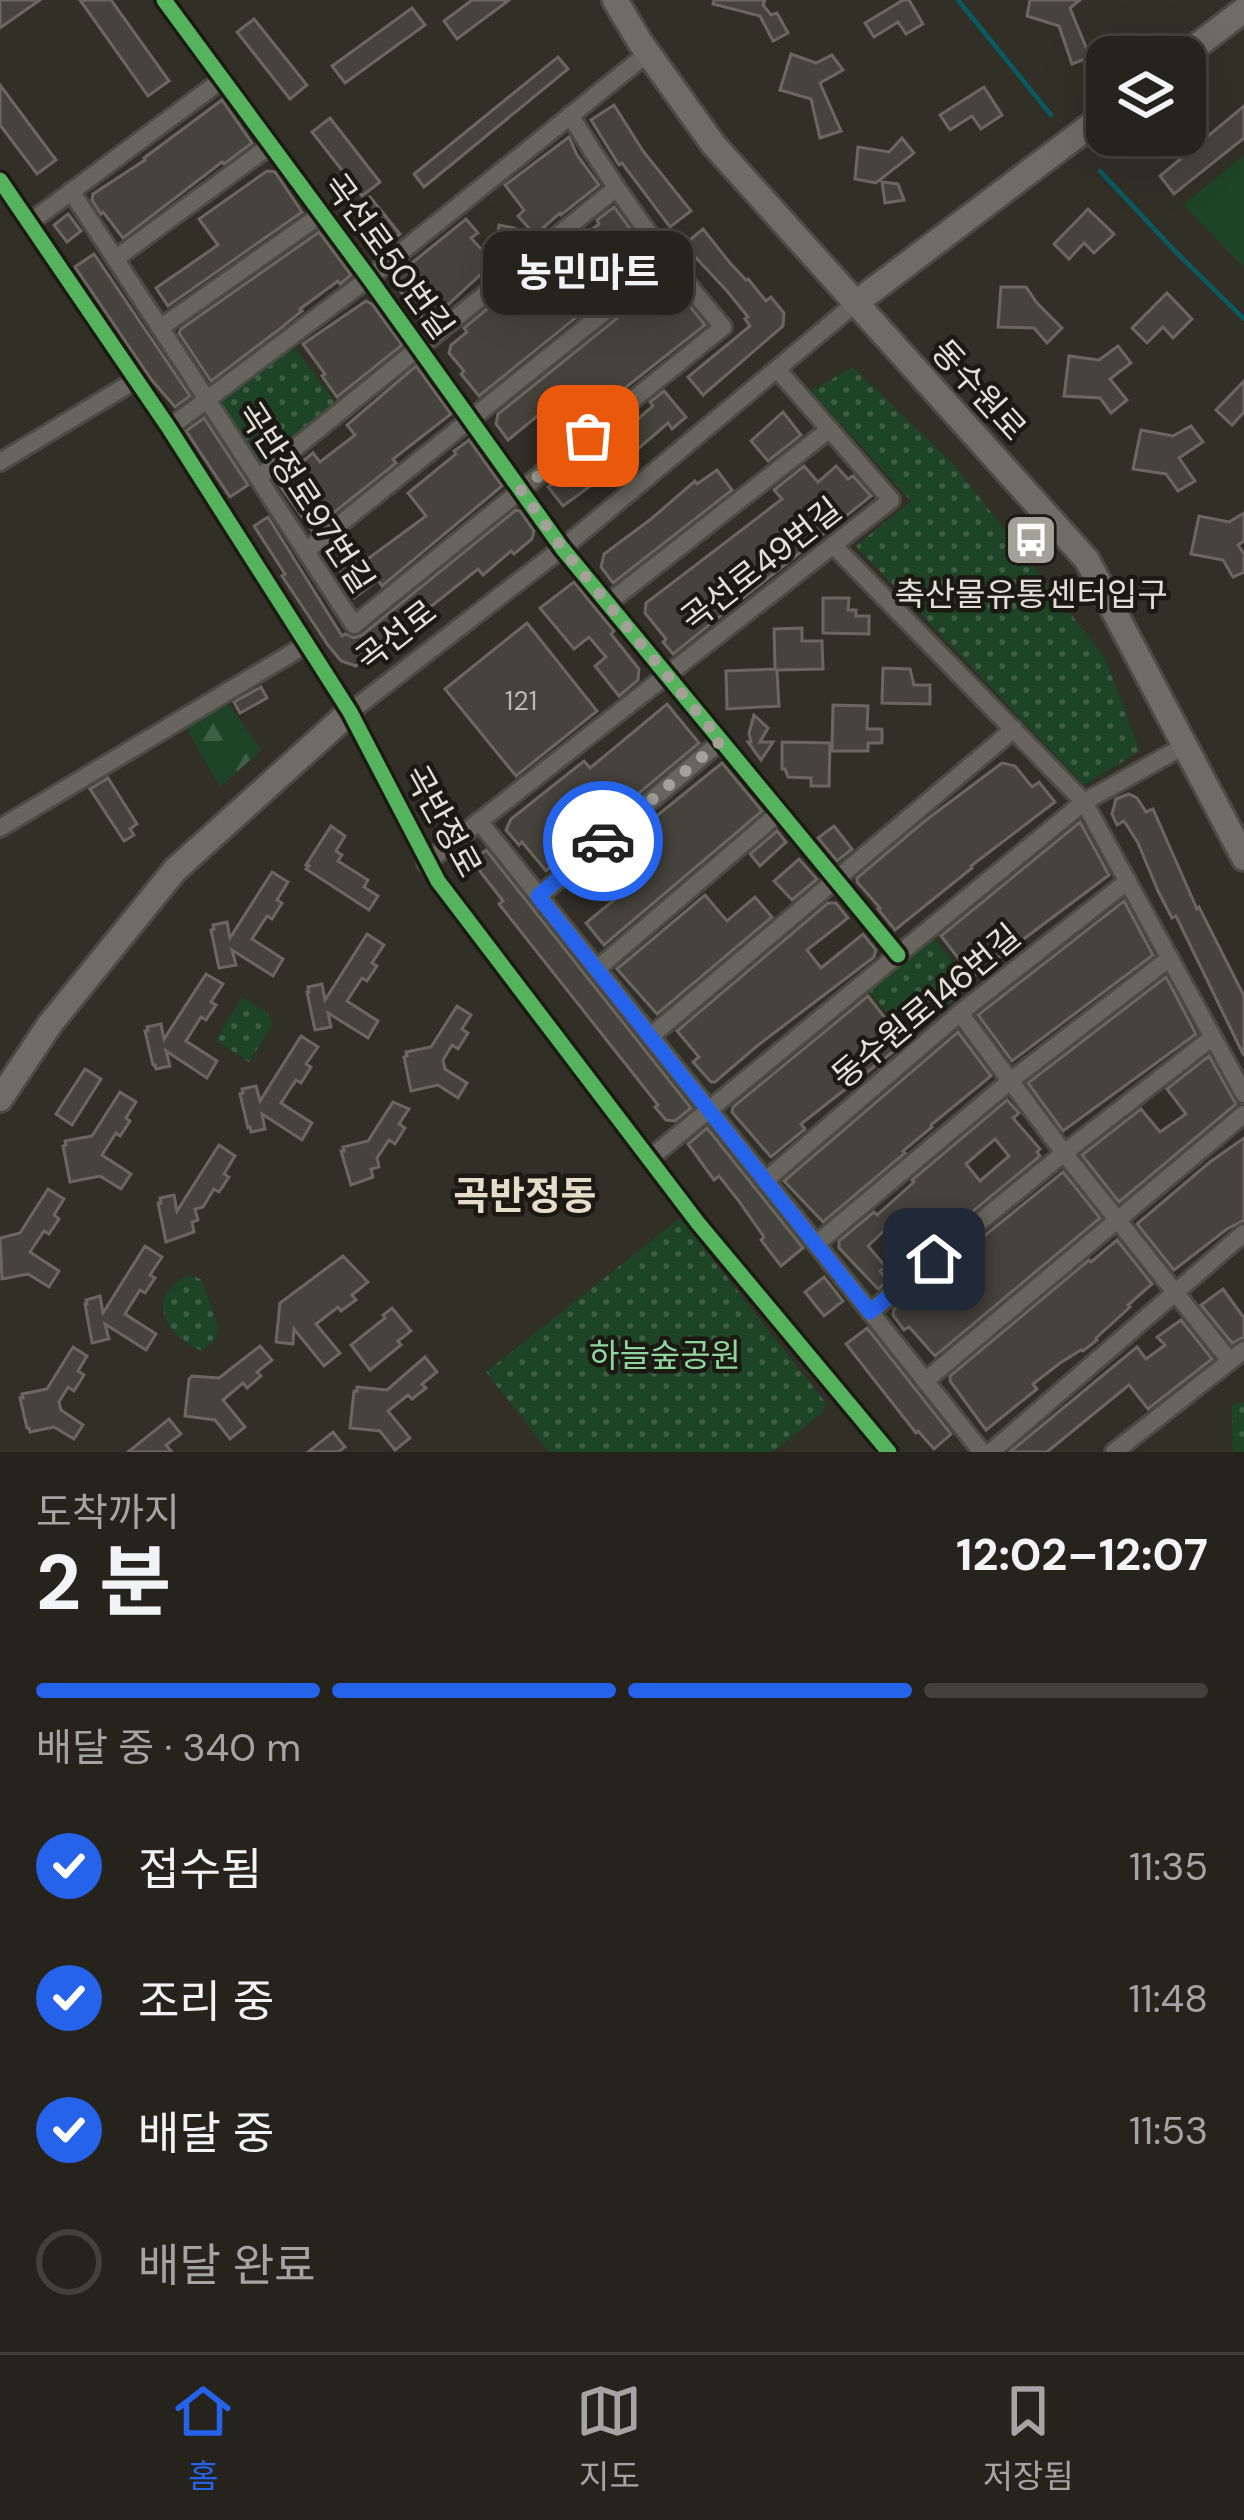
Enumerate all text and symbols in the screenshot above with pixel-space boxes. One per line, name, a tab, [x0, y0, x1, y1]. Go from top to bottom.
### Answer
map controls	[1086, 36, 1206, 156]
button: layers	[1086, 36, 1206, 156]
street label: 곡선로50번길	[314, 165, 464, 347]
callout: 농민마트	[483, 232, 693, 316]
text: 농민마트	[516, 247, 660, 298]
street label: 동수원로	[922, 330, 1036, 450]
pin	[537, 385, 639, 487]
street label: 곡반정로97번길	[228, 393, 384, 601]
icon: bag	[555, 403, 621, 469]
street label: 곡선로49번길	[672, 488, 850, 640]
bus stop icon: 축산물유통센터입구	[1003, 512, 1059, 568]
place label: 축산물유통센터입구	[894, 573, 1168, 616]
street label: 곡선로	[347, 590, 445, 680]
house number: 121	[505, 683, 537, 718]
street label: 곡반정로	[395, 757, 491, 885]
courier	[543, 781, 663, 901]
icon: car	[570, 808, 636, 874]
street label: 동수원로146번길	[823, 915, 1029, 1097]
district label: 곡반정동	[453, 1170, 597, 1221]
pin	[883, 1208, 985, 1310]
icon: home	[901, 1226, 967, 1292]
park label: 하늘숲공원	[589, 1334, 741, 1377]
text: 도착까지	[36, 1487, 180, 1538]
text: 12:02–12:07	[956, 1525, 1208, 1584]
text: 2 분	[36, 1532, 171, 1633]
text: 배달 중 · 340 m	[36, 1722, 301, 1773]
icon: check	[36, 1833, 102, 1899]
text: 접수됨	[138, 1840, 262, 1899]
text: 11:35	[1129, 1841, 1208, 1892]
icon: check	[36, 1965, 102, 2031]
text: 조리 중	[138, 1972, 274, 2031]
text: 11:48	[1128, 1973, 1208, 2024]
icon: check	[36, 2097, 102, 2163]
text: 배달 중	[138, 2104, 274, 2163]
text: 11:53	[1129, 2105, 1208, 2156]
text: 배달 완료	[138, 2236, 316, 2295]
tab: 홈	[170, 2378, 236, 2498]
tab: 지도	[576, 2378, 642, 2498]
tab: 저장됨	[983, 2378, 1074, 2498]

